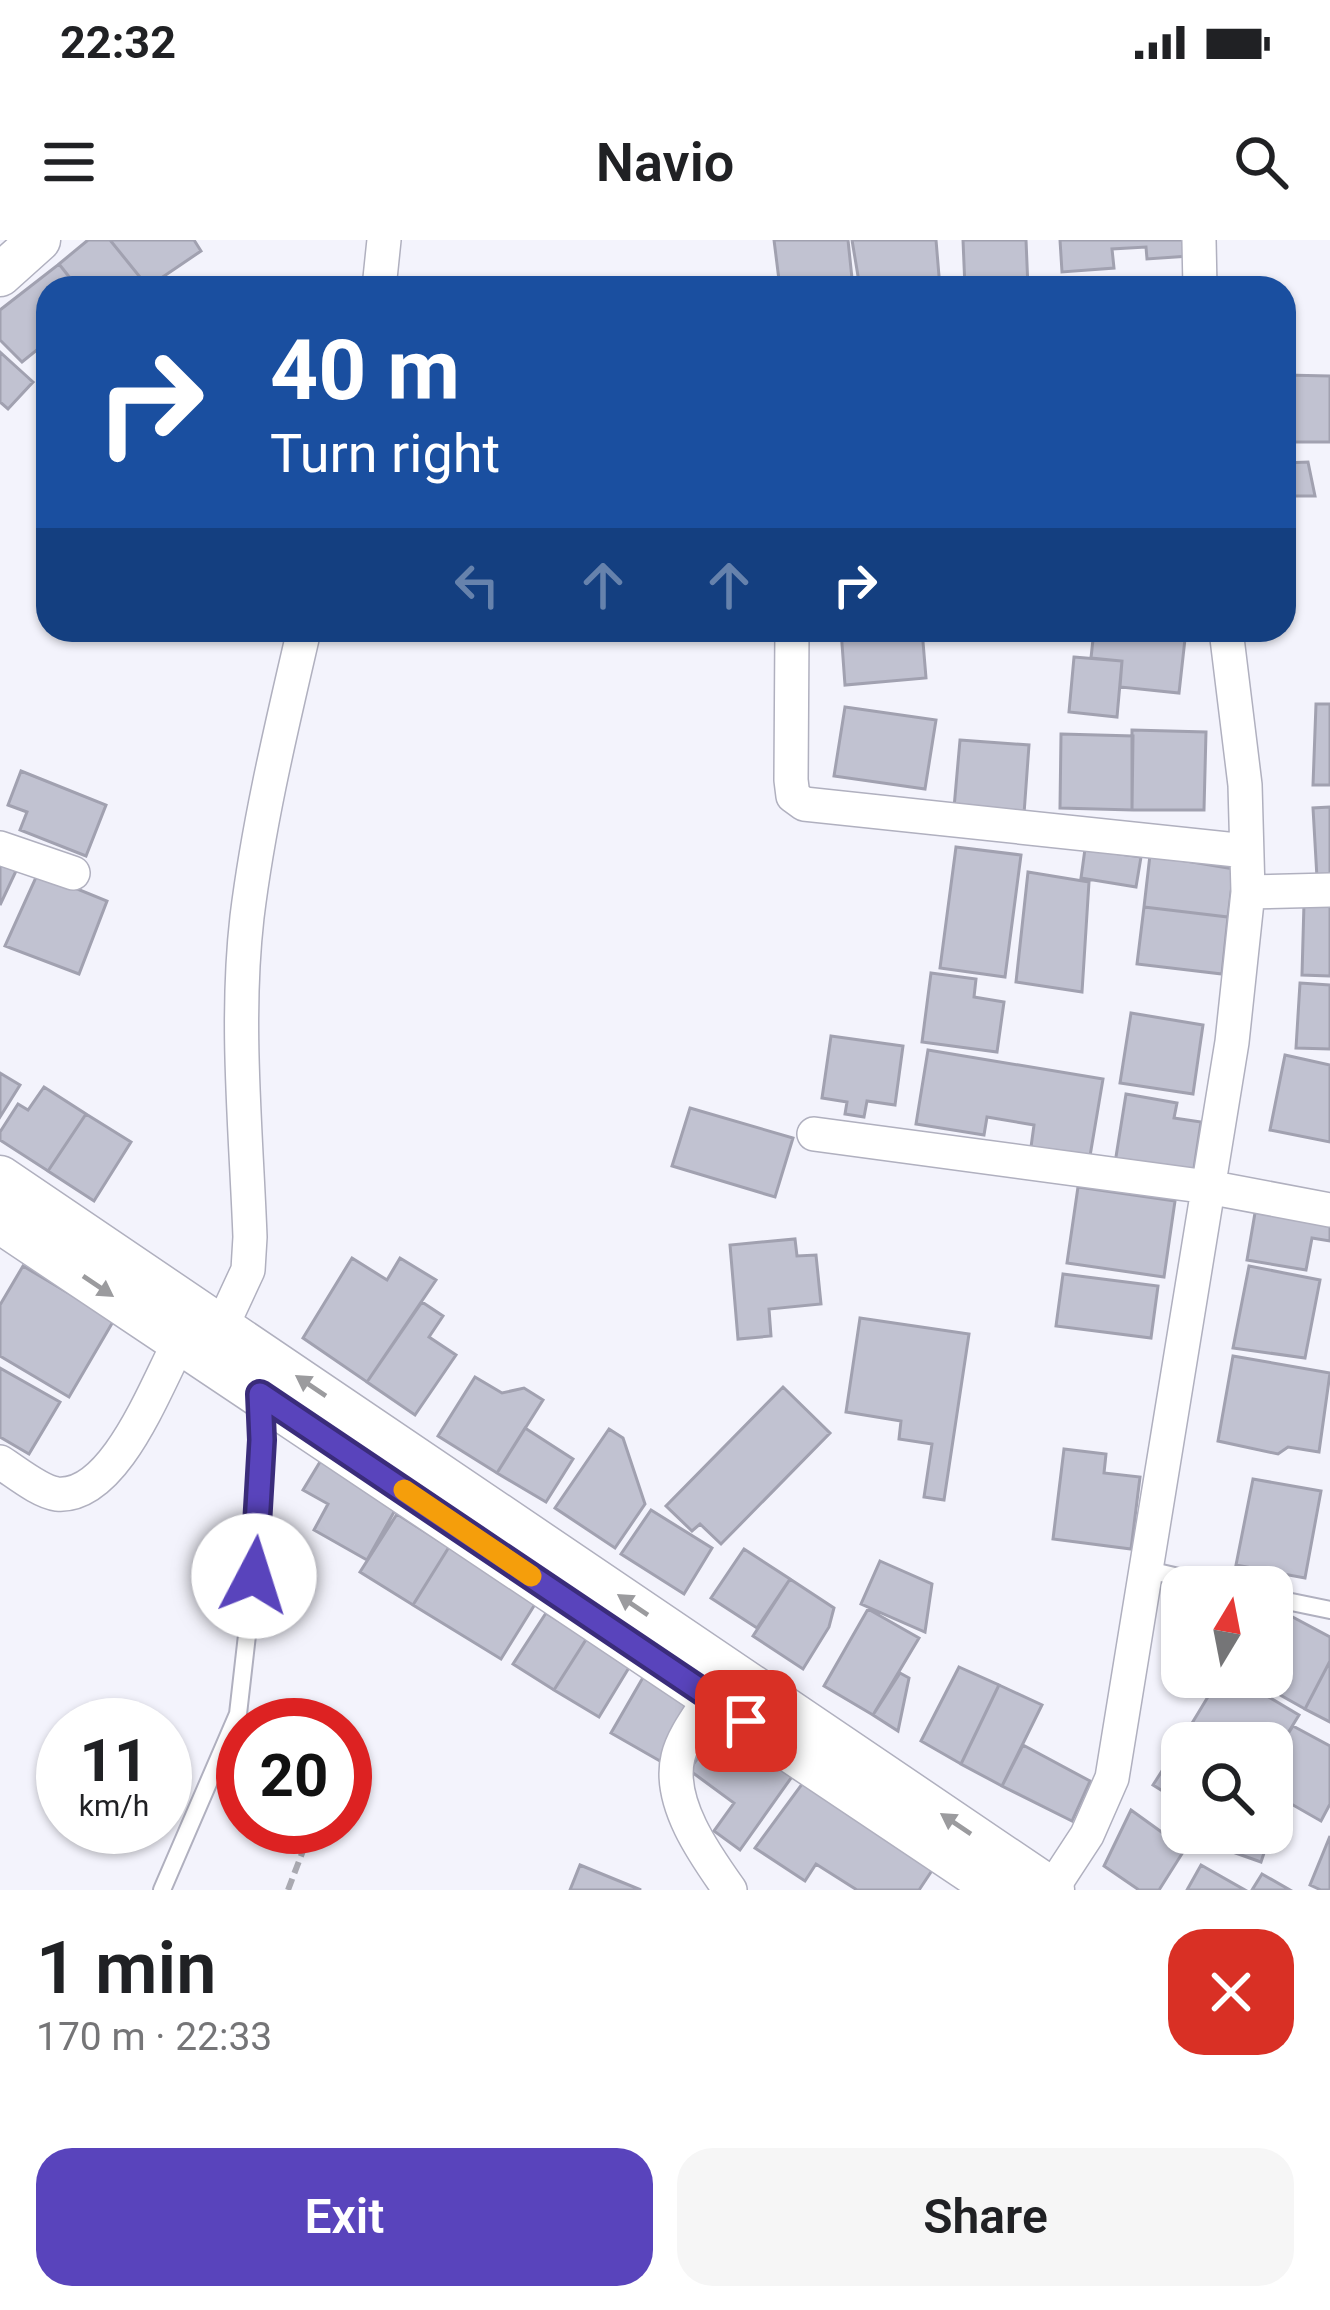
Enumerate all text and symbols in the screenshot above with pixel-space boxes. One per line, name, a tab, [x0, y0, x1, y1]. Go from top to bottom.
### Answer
text: 22:32	[60, 16, 176, 69]
icon: menu	[36, 129, 102, 195]
icon: search	[1228, 129, 1294, 195]
text: Navio	[596, 131, 734, 194]
text: 40 m	[270, 321, 460, 420]
icon: right	[72, 324, 228, 480]
text: Turn right	[270, 422, 500, 485]
icon: left	[444, 552, 510, 618]
icon: ahead	[570, 552, 636, 618]
icon: ahead	[696, 552, 762, 618]
icon: right	[822, 552, 888, 618]
one-way arrow	[81, 1275, 114, 1297]
one-way arrow	[294, 1375, 327, 1398]
position arrow	[191, 1513, 317, 1639]
north arrow	[1161, 1566, 1293, 1698]
map controls	[1161, 1566, 1293, 1854]
one-way arrow	[617, 1594, 650, 1617]
pin	[695, 1670, 797, 1772]
icon: arrive	[713, 1688, 779, 1754]
speed limit sign: 20	[216, 1698, 372, 1854]
button: search	[1161, 1722, 1293, 1854]
text: 11	[80, 1725, 148, 1796]
text: km/h	[79, 1788, 149, 1823]
one-way arrow	[940, 1813, 972, 1836]
text: 1 min	[36, 1926, 217, 2011]
button: close	[1168, 1929, 1294, 2055]
text: 170 m · 22:33	[36, 2014, 272, 2060]
button: Exit	[36, 2148, 653, 2286]
button: Share	[677, 2148, 1294, 2286]

